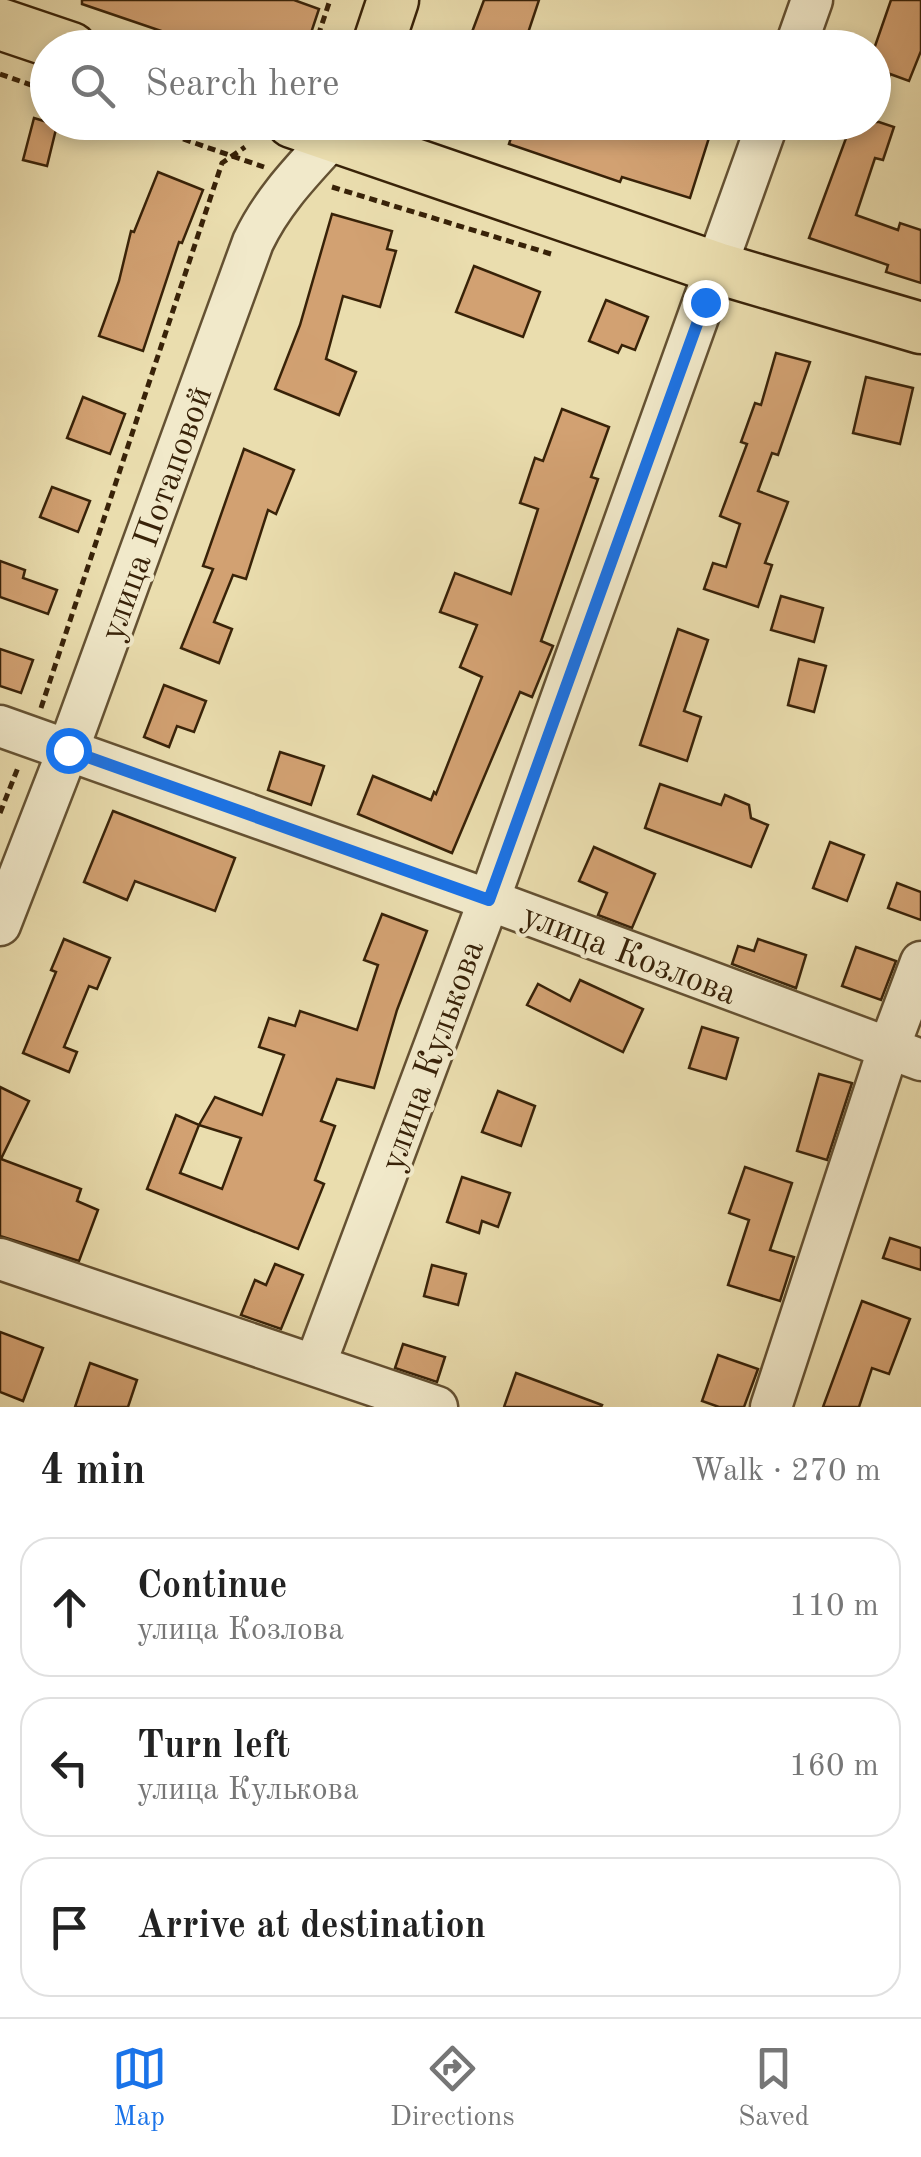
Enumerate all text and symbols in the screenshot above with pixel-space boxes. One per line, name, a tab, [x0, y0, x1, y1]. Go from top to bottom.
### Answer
search box	[30, 30, 891, 140]
icon: search	[65, 58, 120, 113]
text: Search here	[145, 66, 340, 104]
route end	[683, 280, 729, 326]
street label: улица Потаповой	[95, 382, 220, 646]
route start	[46, 728, 92, 774]
street label: улица Козлова	[517, 898, 741, 1012]
street label: улица Кулькова	[375, 936, 491, 1176]
text: 4 min	[40, 1451, 146, 1493]
text: Walk · 270 m	[691, 1456, 881, 1488]
text: Continue	[137, 1568, 287, 1606]
icon: ahead	[42, 1580, 97, 1635]
text: 110 m	[789, 1591, 879, 1623]
text: улица Козлова	[137, 1615, 344, 1647]
text: Turn left	[137, 1728, 290, 1766]
icon: left	[42, 1740, 97, 1795]
text: 160 m	[789, 1751, 879, 1783]
text: улица Кулькова	[137, 1775, 359, 1807]
icon: arrive	[42, 1900, 97, 1955]
text: Arrive at destination	[137, 1908, 486, 1946]
tab: Map	[112, 2041, 167, 2136]
tab: Directions	[390, 2041, 515, 2136]
tab: Saved	[738, 2041, 809, 2136]

